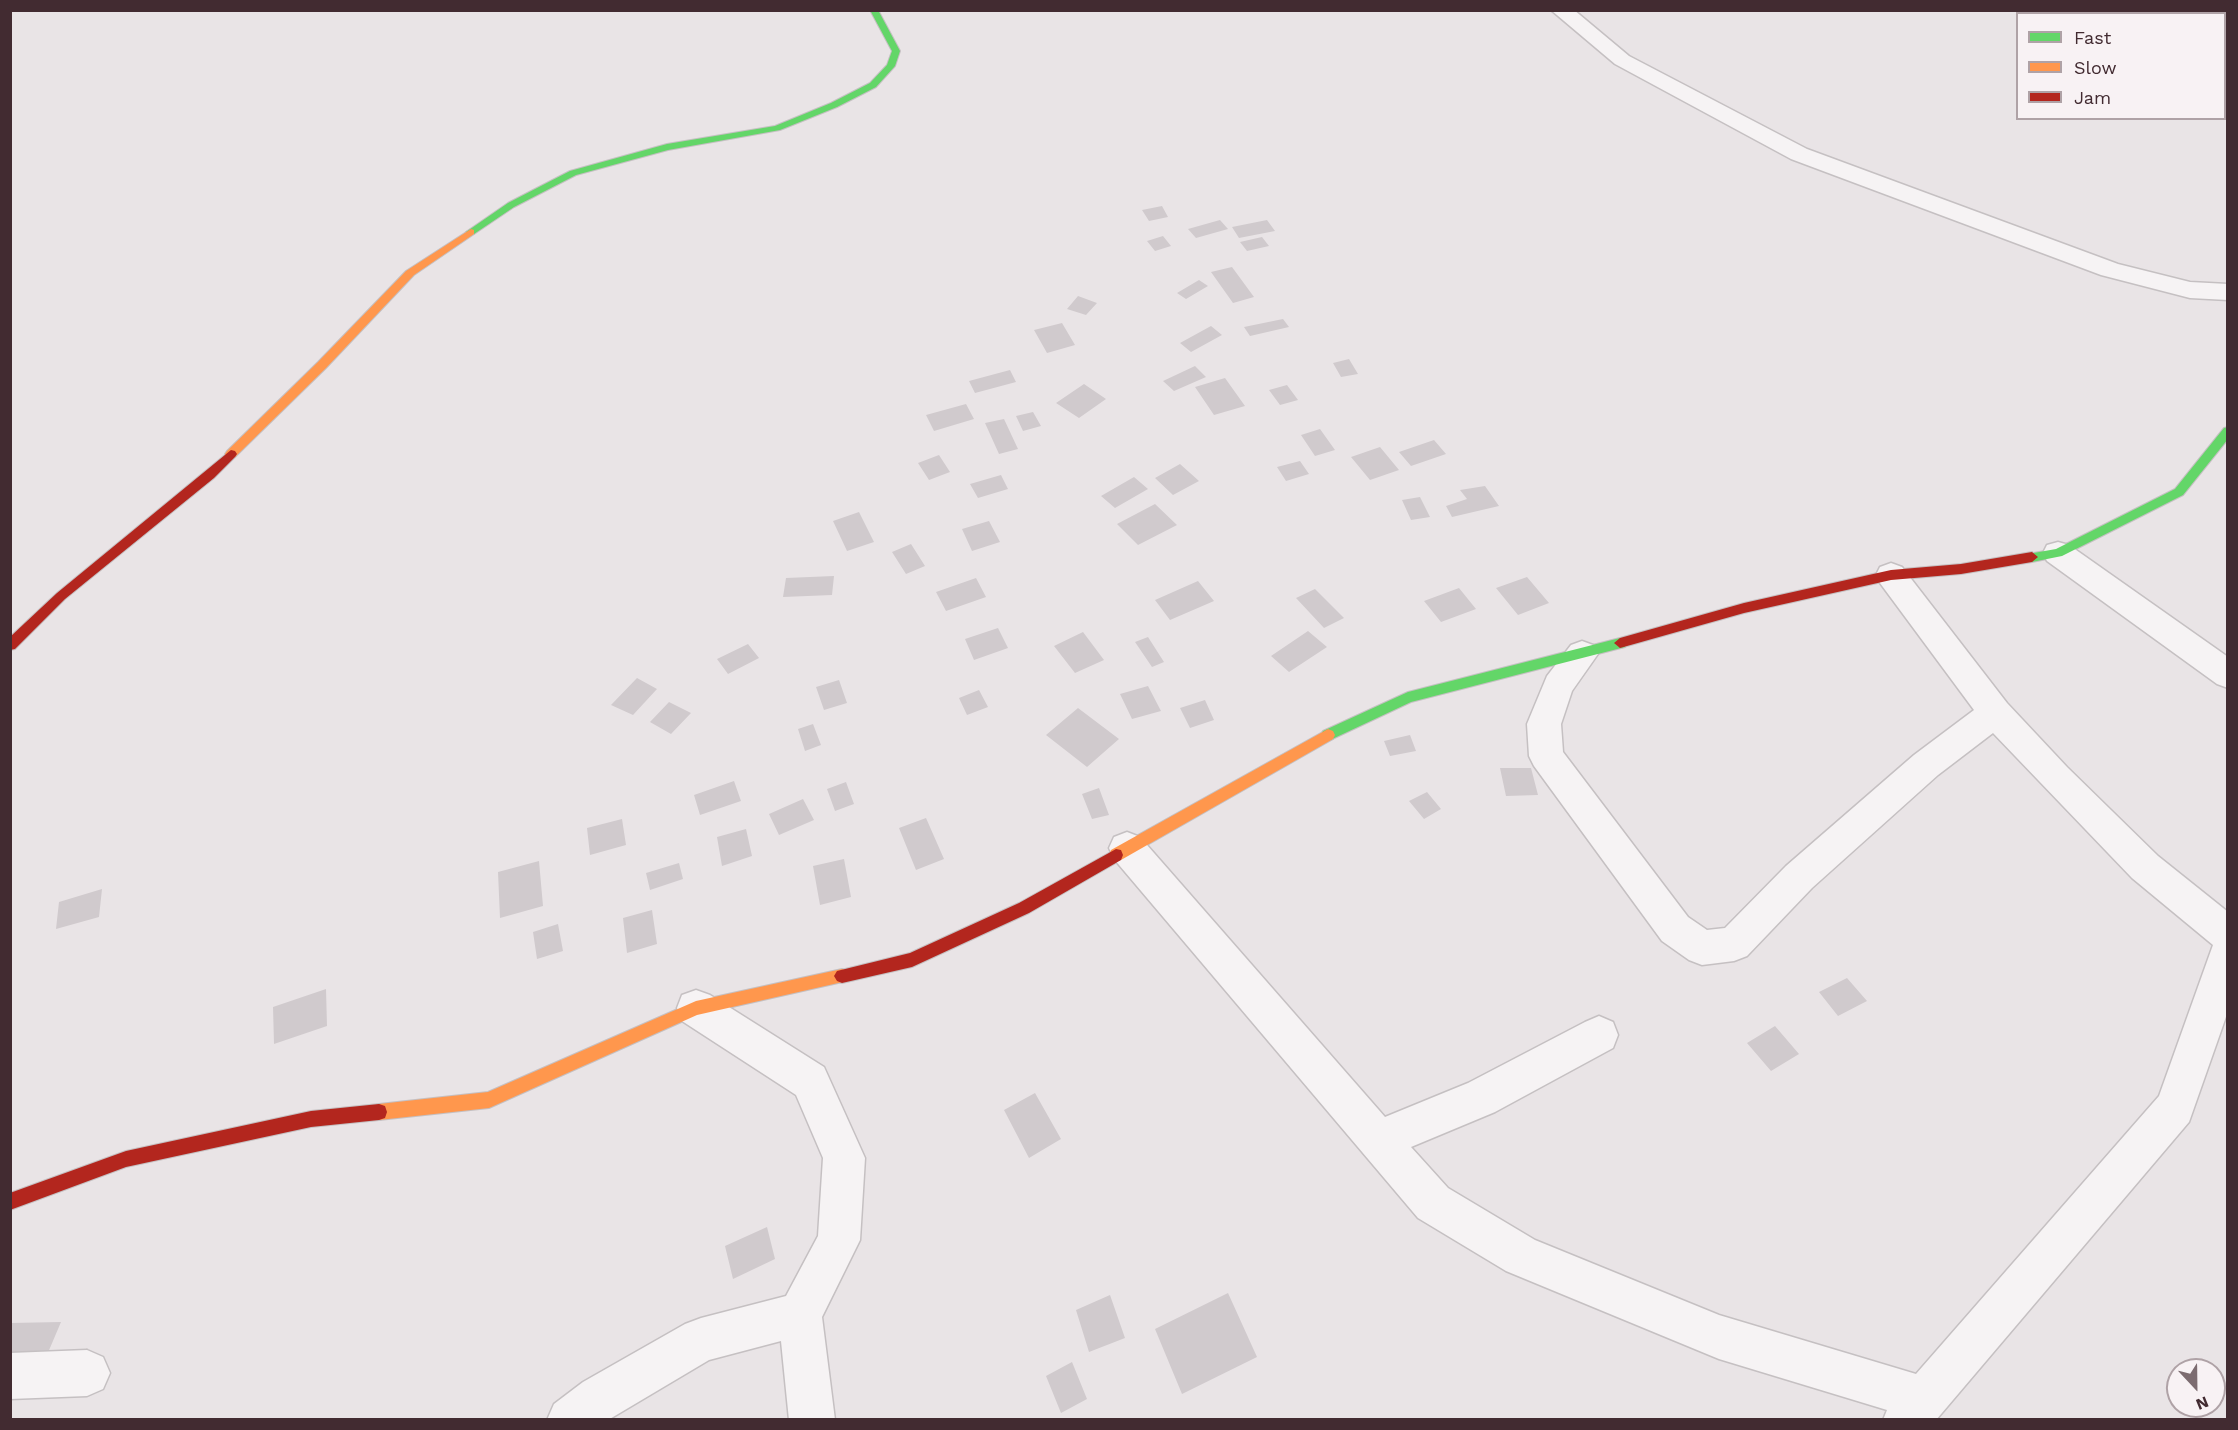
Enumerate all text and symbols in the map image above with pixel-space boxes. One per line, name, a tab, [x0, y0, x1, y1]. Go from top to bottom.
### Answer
legend	[2016, 12, 2226, 120]
text: Fast	[2074, 27, 2111, 48]
text: Slow	[2074, 57, 2117, 78]
text: Jam	[2074, 87, 2111, 108]
north arrow	[2166, 1358, 2226, 1418]
text: N	[2193, 1392, 2211, 1414]

